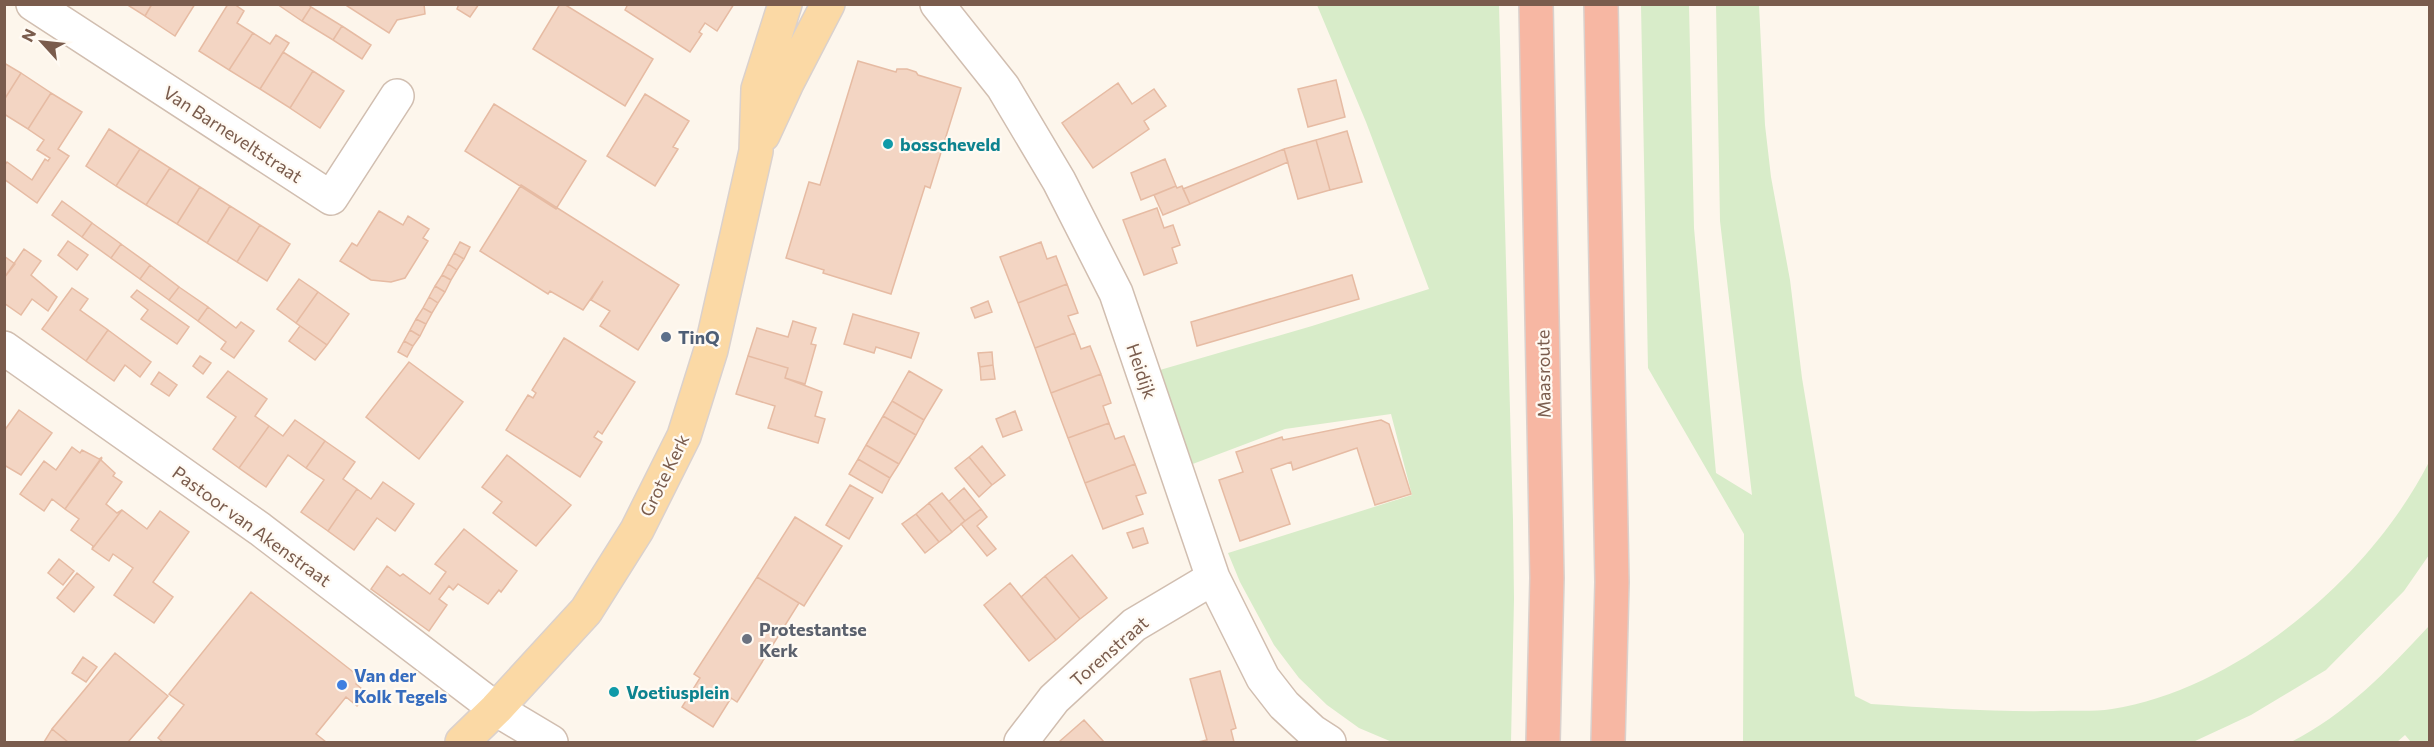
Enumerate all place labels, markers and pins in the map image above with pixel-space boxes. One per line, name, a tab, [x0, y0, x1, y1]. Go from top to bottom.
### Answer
place label: bosscheveld	[900, 133, 1001, 155]
marker: bosscheveld	[881, 137, 895, 151]
place label: TinQ	[678, 326, 720, 348]
marker: TinQ	[659, 330, 673, 344]
place label: Protestantse Kerk	[759, 618, 867, 661]
marker: Protestantse Kerk	[740, 632, 754, 646]
place label: Van der Kolk Tegels	[354, 664, 448, 707]
marker: Van der Kolk Tegels	[335, 678, 349, 692]
place label: Voetiusplein	[626, 681, 729, 703]
marker: Voetiusplein	[607, 685, 621, 699]

